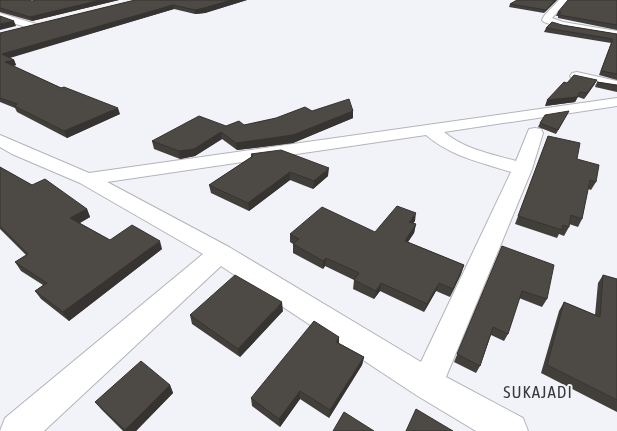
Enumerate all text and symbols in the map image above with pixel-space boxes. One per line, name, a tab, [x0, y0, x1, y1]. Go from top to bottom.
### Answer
district label: SUKAJADI	[503, 382, 573, 402]

